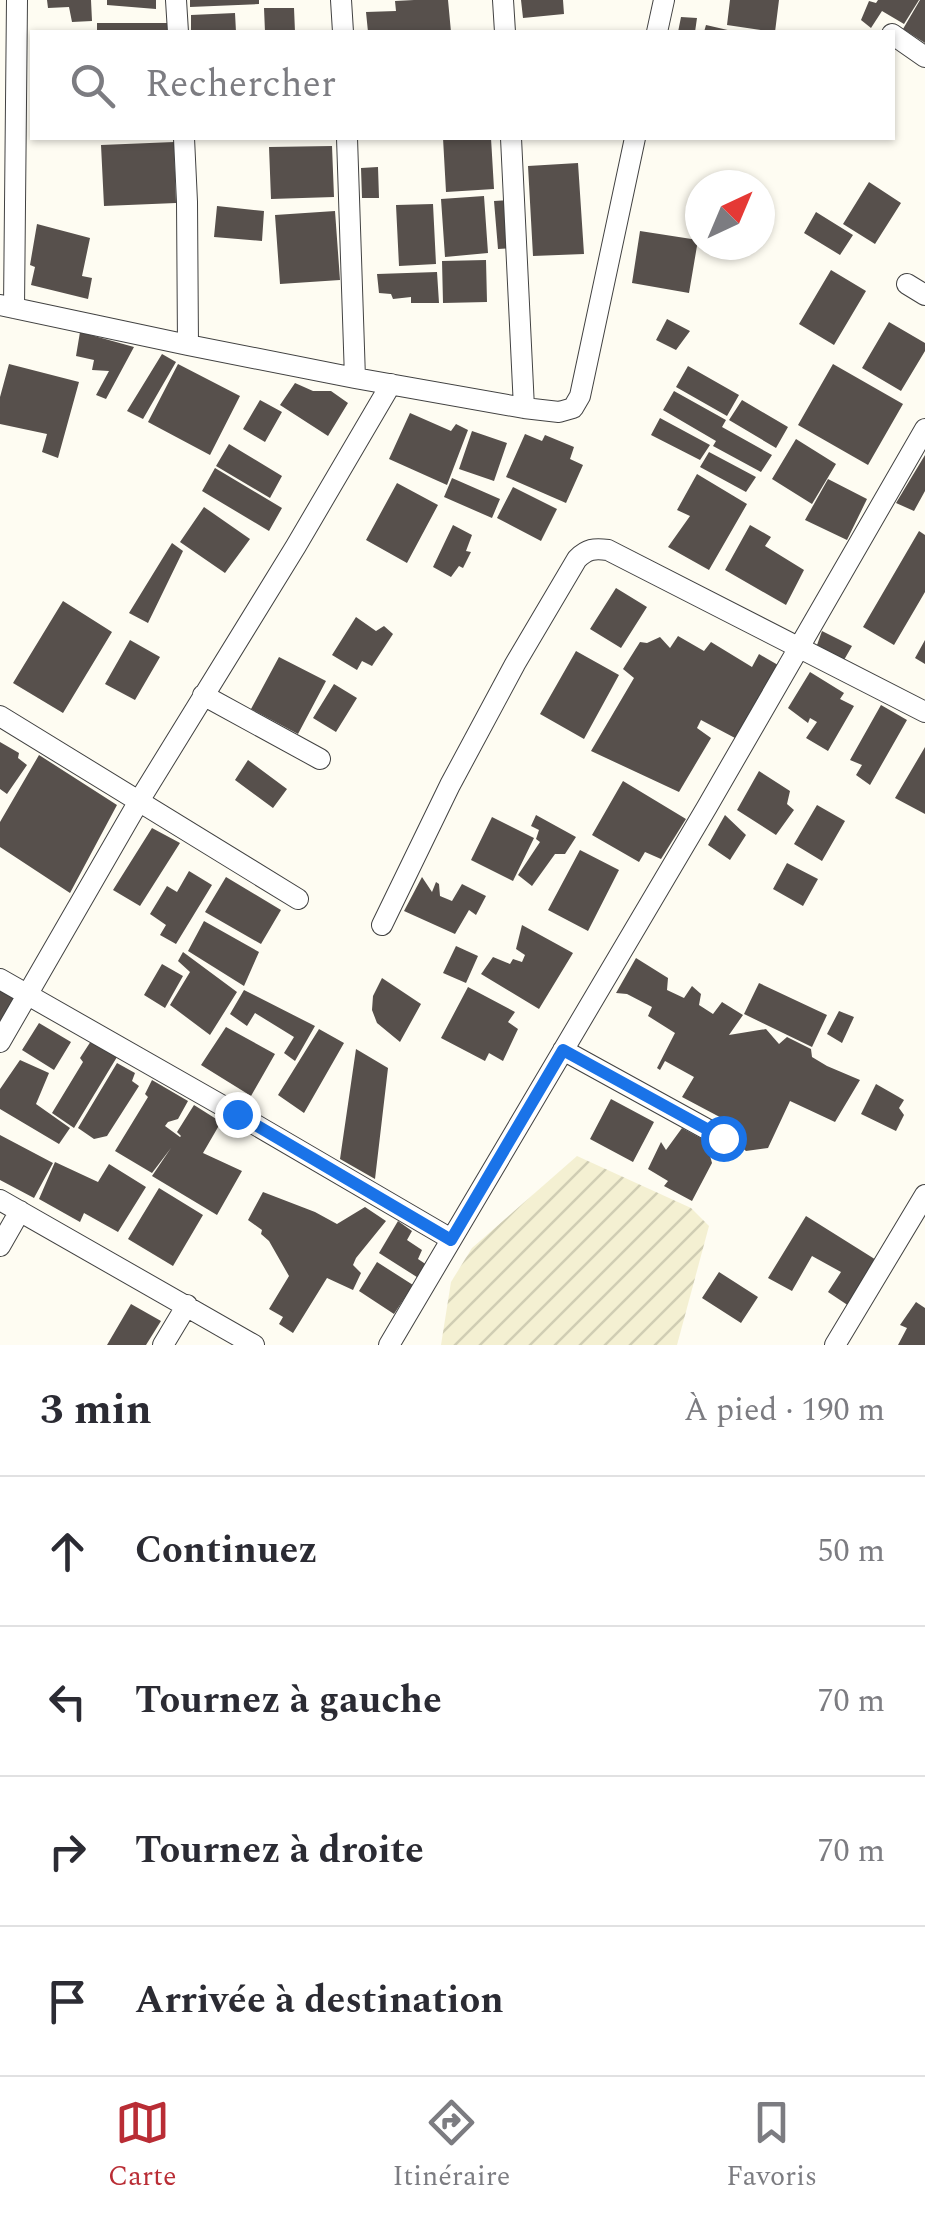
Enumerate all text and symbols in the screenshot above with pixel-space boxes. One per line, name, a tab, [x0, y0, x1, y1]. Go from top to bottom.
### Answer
search box	[30, 30, 895, 140]
text: Rechercher	[145, 56, 336, 114]
icon: search	[65, 58, 120, 113]
north arrow	[685, 170, 775, 260]
route end	[215, 1092, 261, 1138]
route start	[701, 1116, 747, 1162]
text: 3 min	[40, 1379, 152, 1442]
text: À pied · 190 m	[684, 1386, 885, 1435]
text: Continuez	[135, 1522, 317, 1580]
icon: ahead	[40, 1524, 95, 1579]
text: 50 m	[817, 1527, 885, 1576]
text: Tournez à gauche	[135, 1672, 442, 1730]
icon: left	[40, 1674, 95, 1729]
text: 70 m	[817, 1677, 885, 1726]
text: Tournez à droite	[135, 1822, 424, 1880]
icon: right	[40, 1824, 95, 1879]
text: 70 m	[817, 1827, 885, 1876]
text: Arrivée à destination	[135, 1972, 504, 2030]
icon: arrive	[40, 1974, 95, 2029]
tab: Carte	[108, 2095, 177, 2198]
tab: Itinéraire	[392, 2095, 510, 2198]
tab: Favoris	[726, 2095, 817, 2198]

